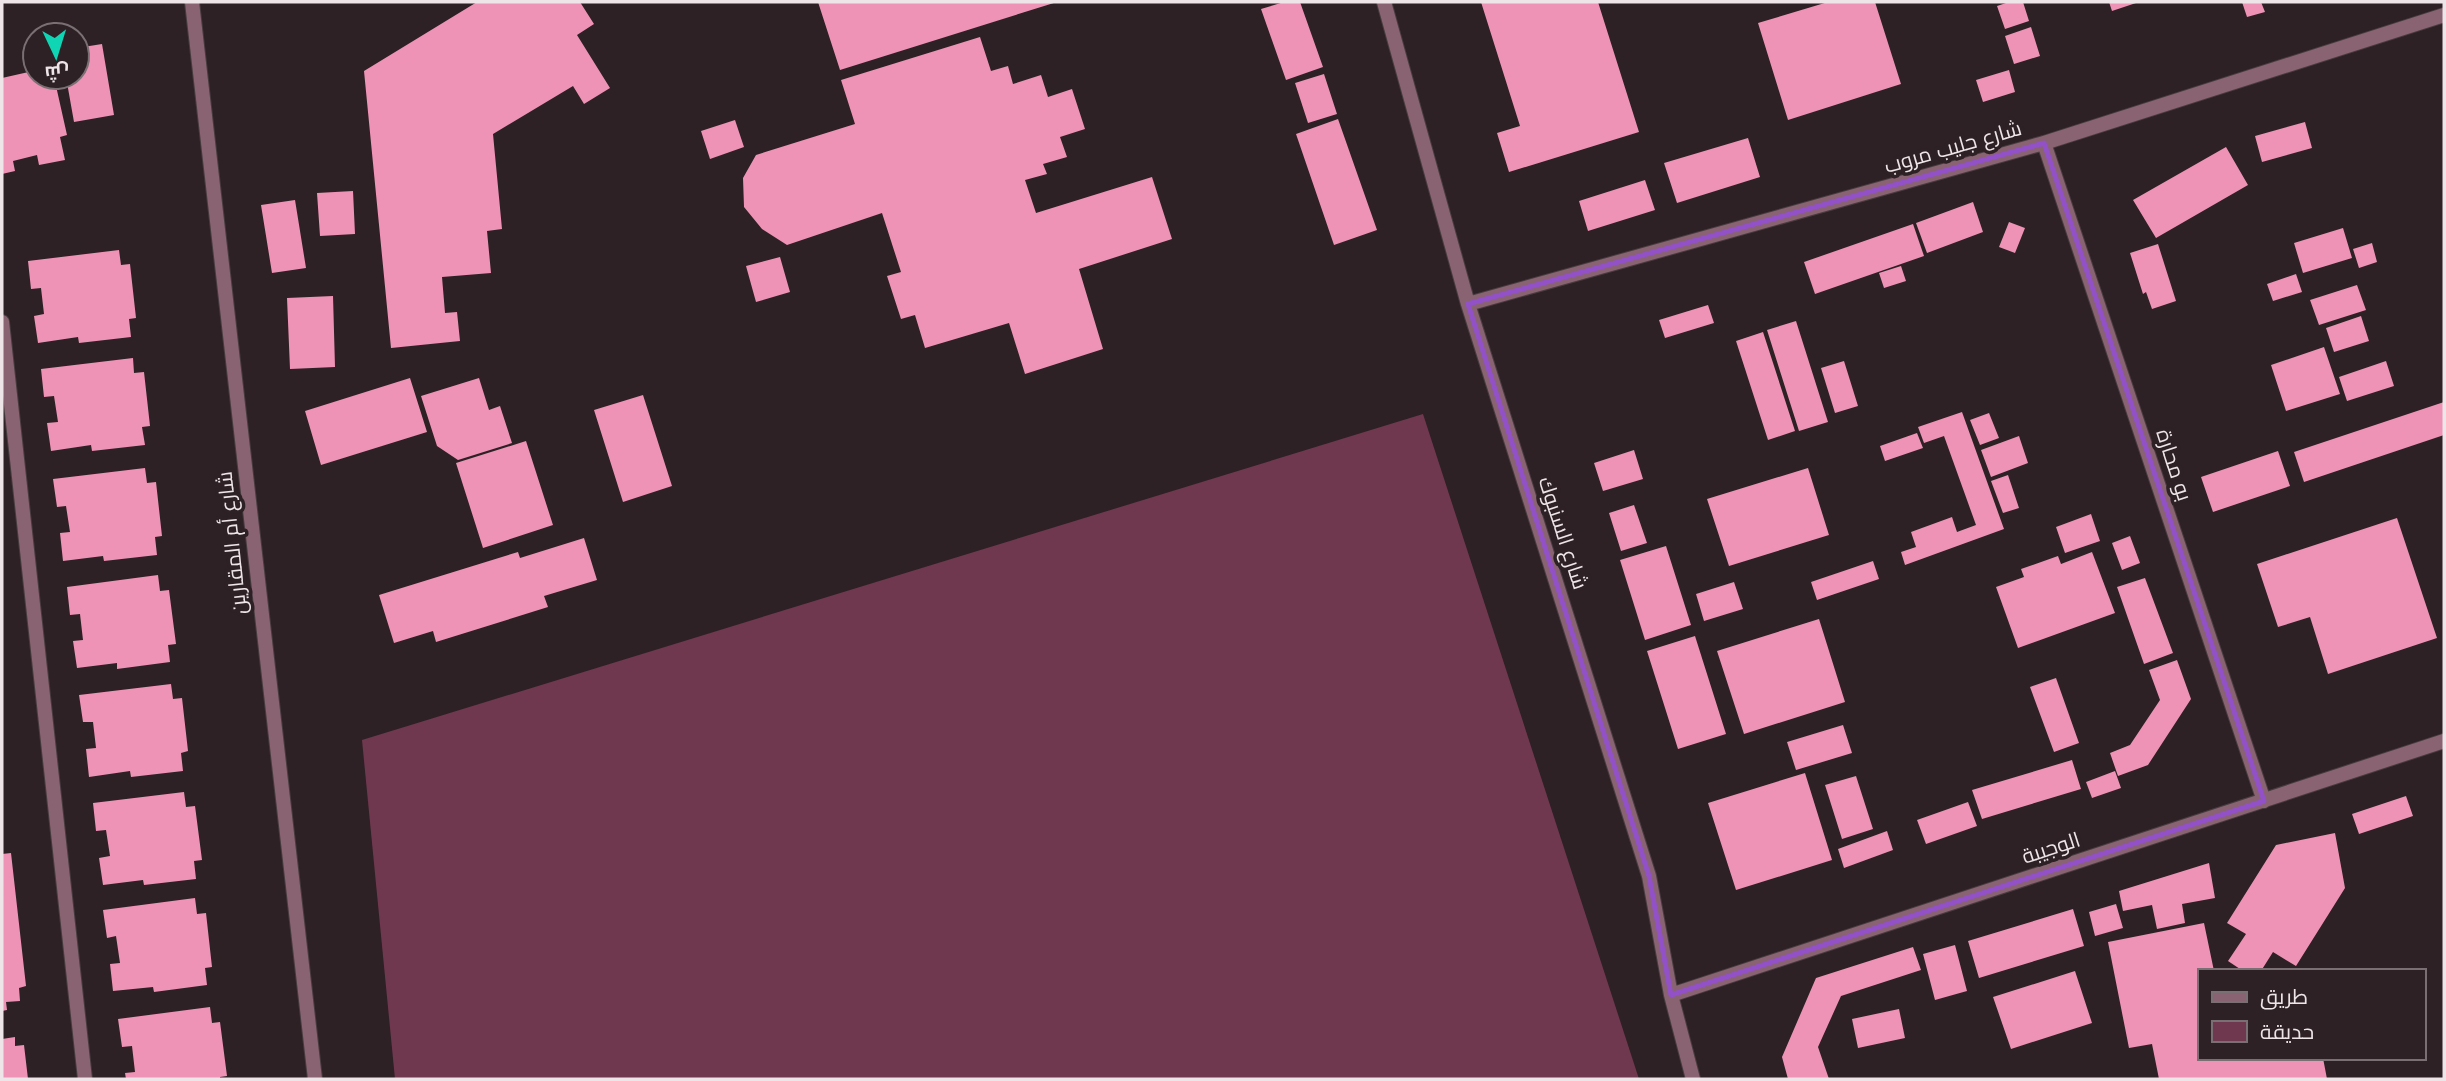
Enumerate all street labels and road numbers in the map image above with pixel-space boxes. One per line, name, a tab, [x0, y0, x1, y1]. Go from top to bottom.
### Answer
street label: شارع جليب مروب	[1881, 115, 2025, 180]
street label: بو محارة	[2151, 426, 2198, 504]
street label: شارع أم المقارين	[212, 470, 253, 616]
street label: شارع السنبوك	[1532, 473, 1593, 593]
street label: الوجيبة	[2019, 826, 2083, 869]

